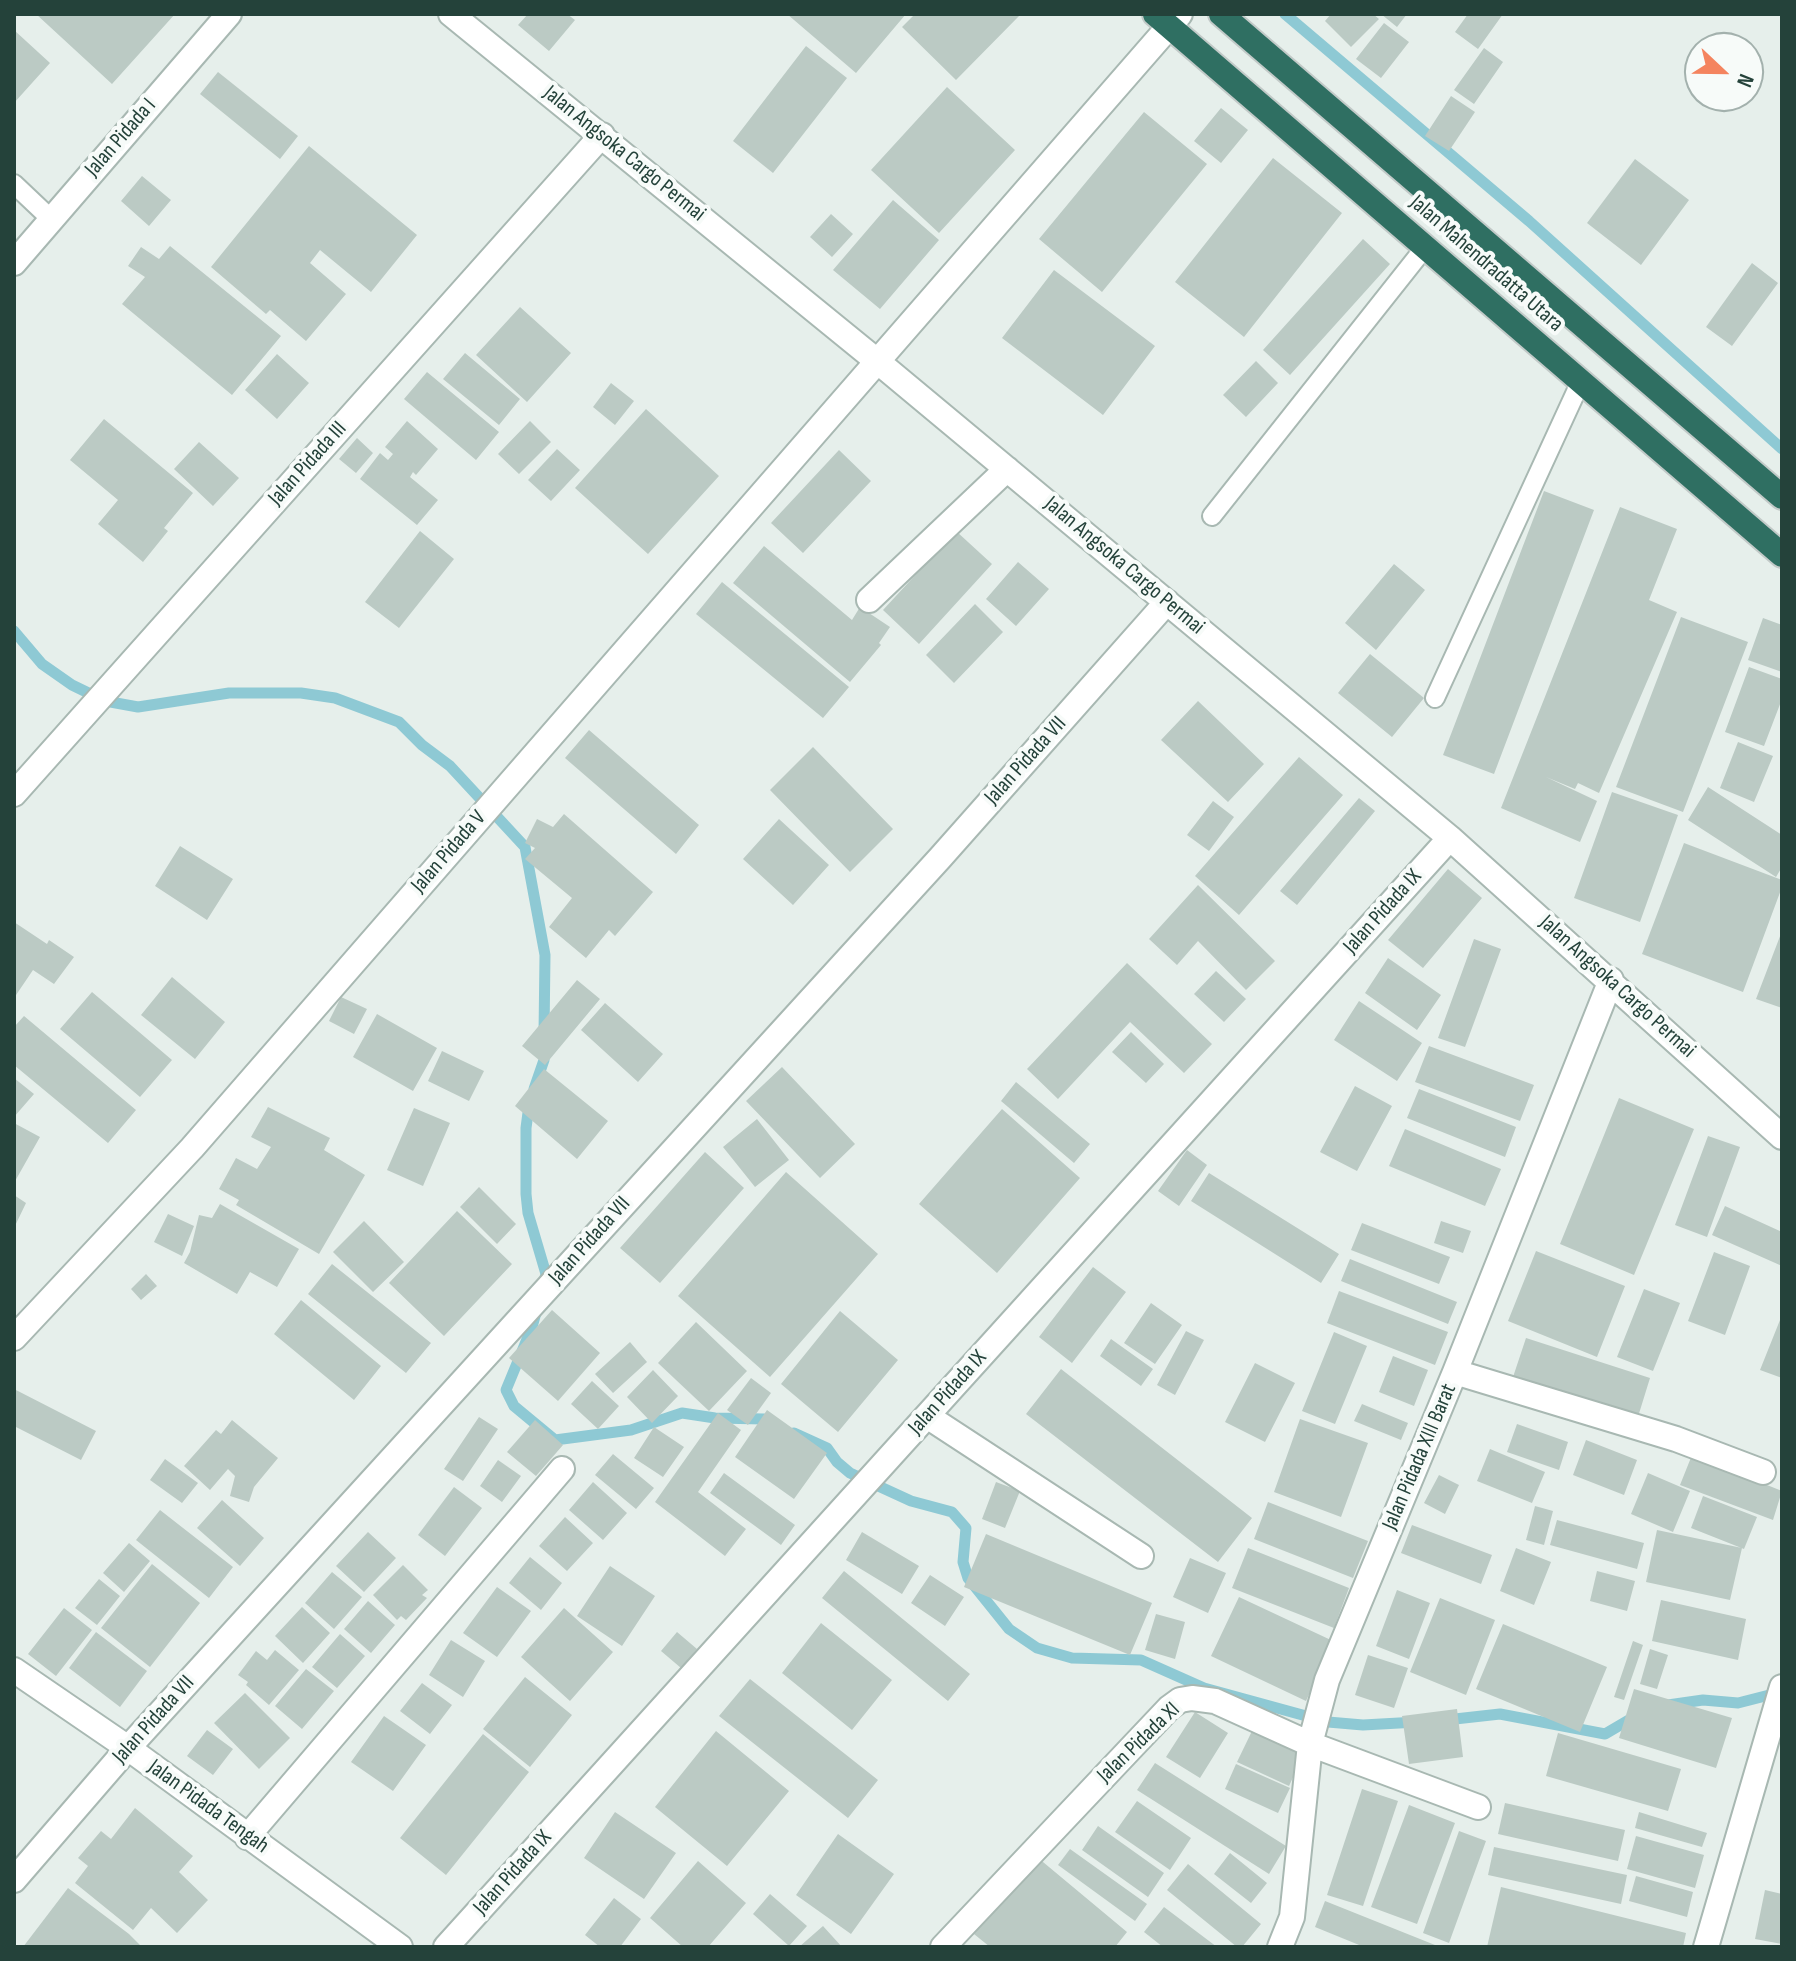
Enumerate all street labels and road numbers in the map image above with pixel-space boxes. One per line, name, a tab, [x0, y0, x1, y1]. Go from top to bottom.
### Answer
street label: Jalan Angsoka Cargo Permai	[538, 81, 710, 227]
street label: Jalan Pidada I	[80, 93, 162, 183]
street label: Jalan Mahendradatta Utara	[1404, 190, 1568, 338]
street label: Jalan Pidada III	[263, 417, 353, 511]
street label: Jalan Angsoka Cargo Permai	[1039, 491, 1209, 641]
street label: Jalan Pidada VII	[980, 712, 1072, 810]
street label: Jalan Pidada V	[406, 805, 492, 899]
street label: Jalan Pidada IX	[1338, 864, 1428, 960]
street label: Jalan Angsoka Cargo Permai	[1534, 910, 1700, 1064]
street label: Jalan Pidada VII	[544, 1192, 636, 1290]
street label: Jalan Pidada IX	[903, 1345, 993, 1441]
street label: Jalan Pidada XIII Barat	[1377, 1380, 1463, 1534]
street label: Jalan Pidada VII	[108, 1671, 200, 1769]
street label: Jalan Pidada XI	[1092, 1697, 1186, 1789]
street label: Jalan Pidada Tengah	[143, 1754, 273, 1860]
street label: Jalan Pidada IX	[468, 1825, 558, 1921]

